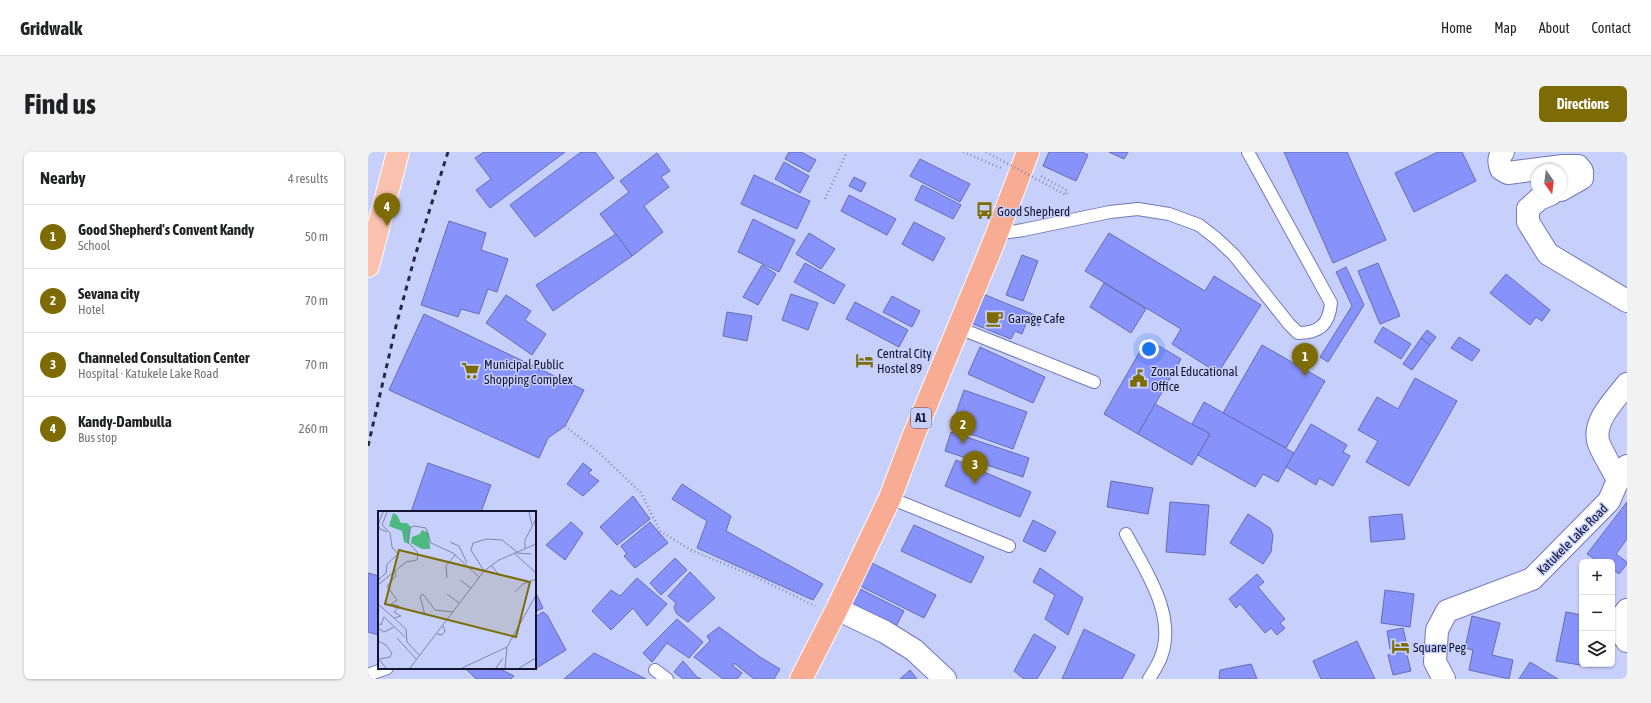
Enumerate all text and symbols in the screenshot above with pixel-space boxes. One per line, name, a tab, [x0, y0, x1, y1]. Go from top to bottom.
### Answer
text: Gridwalk	[20, 17, 82, 39]
text: Home	[1441, 20, 1472, 36]
text: Map	[1494, 20, 1517, 36]
text: About	[1539, 20, 1570, 36]
text: Contact	[1592, 20, 1631, 36]
button: Directions	[1539, 86, 1627, 122]
text: Find us	[24, 88, 96, 120]
north arrow	[1531, 164, 1567, 200]
text: Nearby	[40, 168, 86, 188]
text: 4 results	[288, 171, 328, 186]
pin: 4	[374, 193, 400, 226]
bus stop icon: Good Shepherd	[974, 201, 994, 221]
place label: Good Shepherd	[997, 204, 1070, 219]
text: Good Shepherd's Convent Kandy	[78, 221, 254, 238]
text: 1	[50, 229, 56, 244]
text: 50 m	[305, 229, 328, 244]
text: School	[78, 238, 110, 253]
text: Sevana city	[78, 285, 140, 302]
text: 2	[50, 293, 56, 308]
text: 70 m	[305, 293, 328, 308]
text: Hotel	[78, 302, 105, 317]
cafe icon: Garage Cafe	[985, 308, 1005, 328]
place label: Garage Cafe	[1008, 311, 1065, 326]
your location	[1139, 339, 1159, 359]
pin: 1	[1292, 343, 1318, 376]
place label: Central City Hostel 89	[877, 346, 932, 376]
text: Channeled Consultation Center	[78, 349, 249, 366]
hotel icon: Central City Hostel 89	[854, 350, 874, 370]
text: 3	[50, 357, 56, 372]
text: 70 m	[305, 357, 328, 372]
place label: Municipal Public Shopping Complex	[484, 357, 573, 387]
supermarket icon: Municipal Public Shopping Complex	[461, 361, 481, 381]
place label: Zonal Educational Office	[1151, 364, 1239, 394]
text: Hospital · Katukele Lake Road	[78, 366, 219, 381]
public building icon: Zonal Educational Office	[1128, 368, 1148, 388]
road number: A1	[911, 408, 931, 428]
pin: 2	[950, 411, 976, 444]
text: Kandy-Dambulla	[78, 413, 172, 430]
text: 4	[50, 421, 56, 436]
text: 260 m	[299, 421, 328, 436]
text: Bus stop	[78, 430, 117, 445]
pin: 3	[962, 451, 988, 484]
street label: Katukele Lake Road	[1534, 501, 1611, 578]
inset map	[378, 511, 536, 669]
map controls	[1579, 559, 1615, 667]
button: +	[1579, 559, 1615, 595]
button: −	[1579, 595, 1615, 631]
button: layers	[1579, 631, 1615, 667]
hotel icon: Square Peg	[1390, 637, 1410, 657]
place label: Square Peg	[1413, 640, 1467, 655]

